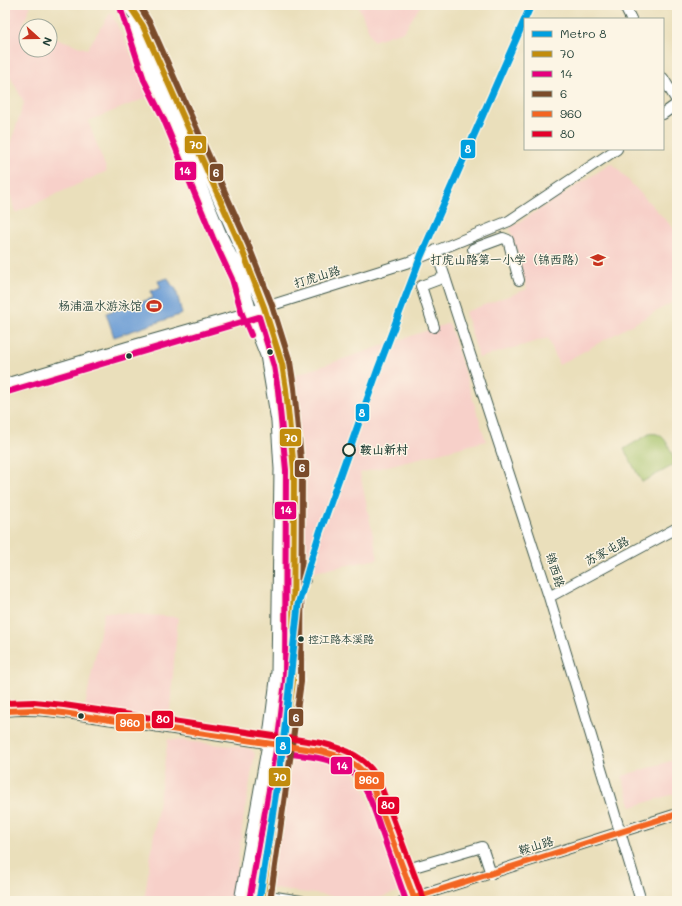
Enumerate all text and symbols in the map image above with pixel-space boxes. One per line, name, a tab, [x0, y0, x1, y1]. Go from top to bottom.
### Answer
north arrow	[18, 18, 58, 58]
legend	[524, 18, 664, 150]
text: Metro 8	[560, 25, 607, 41]
text: N	[39, 35, 56, 48]
text: 70	[560, 45, 575, 61]
text: 14	[560, 65, 572, 81]
text: 6	[560, 85, 567, 101]
text: 960	[560, 105, 582, 121]
text: 80	[560, 125, 575, 141]
line badge: 70	[184, 135, 207, 154]
text: 70	[189, 137, 203, 152]
line badge: 8	[460, 139, 476, 159]
text: 8	[465, 141, 472, 156]
line badge: 14	[174, 161, 197, 181]
text: 14	[179, 163, 191, 178]
line badge: 6	[209, 163, 224, 182]
text: 6	[213, 165, 220, 180]
place label: 打虎山路第一小学（锦西路）	[430, 251, 586, 267]
school or university icon: 打虎山路第一小学（锦西路）	[589, 251, 607, 269]
street label: 打虎山路	[291, 261, 342, 291]
place label: 杨浦温水游泳馆	[58, 297, 142, 313]
sports icon: 杨浦温水游泳馆	[145, 297, 163, 315]
unlabelled marker	[265, 347, 275, 357]
unlabelled marker	[124, 351, 134, 361]
line badge: 8	[355, 403, 370, 422]
text: 8	[359, 405, 366, 420]
line badge: 70	[279, 428, 302, 447]
text: 70	[284, 430, 298, 445]
place label: 鞍山新村	[360, 441, 408, 457]
marker: 鞍山新村	[342, 443, 356, 457]
line badge: 6	[294, 459, 310, 478]
text: 6	[299, 460, 306, 475]
line badge: 14	[274, 501, 297, 520]
text: 14	[280, 502, 292, 517]
street label: 苏家屯路	[582, 532, 631, 568]
street label: 锦西路	[543, 550, 569, 589]
place label: 控江路本溪路	[308, 631, 374, 646]
marker: 控江路本溪路	[296, 634, 306, 644]
line badge: 6	[288, 708, 304, 727]
line badge: 80	[151, 710, 174, 729]
text: 6	[293, 710, 300, 725]
unlabelled marker	[76, 711, 86, 721]
text: 80	[156, 711, 170, 726]
line badge: 960	[115, 713, 145, 732]
text: 960	[120, 715, 140, 730]
line badge: 8	[275, 736, 291, 755]
text: 8	[280, 738, 287, 753]
line badge: 14	[330, 756, 353, 775]
text: 14	[336, 758, 348, 773]
line badge: 70	[268, 767, 291, 787]
text: 70	[273, 769, 287, 784]
line badge: 960	[354, 771, 385, 790]
text: 960	[359, 772, 379, 787]
line badge: 80	[377, 796, 400, 815]
text: 80	[381, 797, 395, 812]
street label: 鞍山路	[516, 832, 555, 858]

